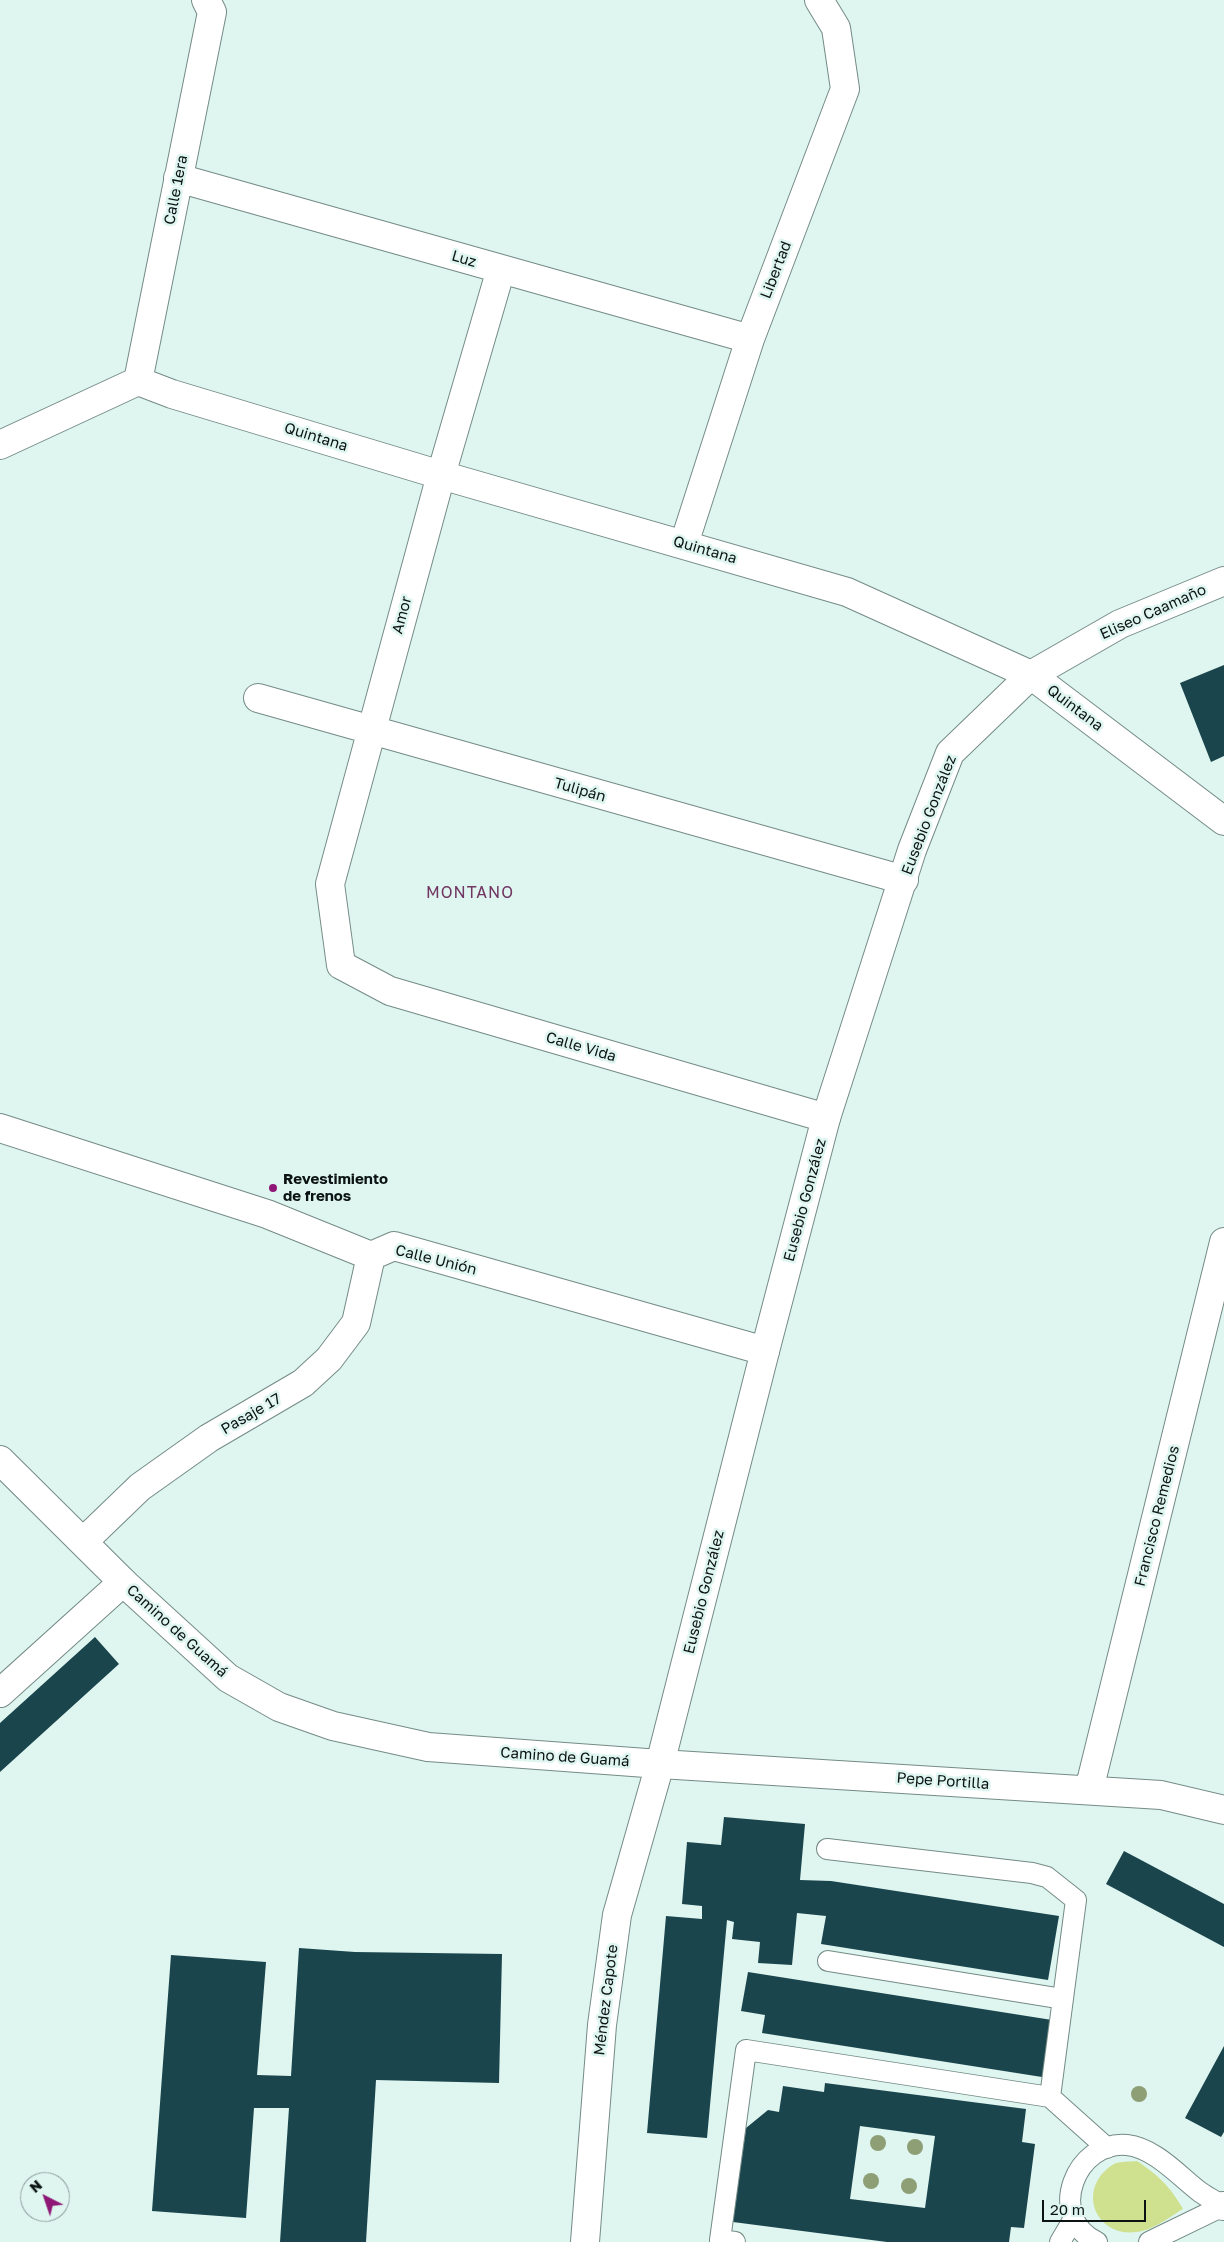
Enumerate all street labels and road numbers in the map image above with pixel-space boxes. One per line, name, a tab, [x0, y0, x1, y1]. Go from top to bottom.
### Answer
street label: Calle 1era	[160, 154, 192, 226]
street label: Libertad	[757, 239, 795, 301]
street label: Luz	[450, 247, 478, 271]
street label: Quintana	[282, 419, 350, 455]
street label: Quintana	[671, 532, 739, 568]
street label: Eliseo Caamaño	[1097, 580, 1209, 644]
street label: Amor	[388, 594, 416, 636]
street label: Quintana	[1043, 681, 1107, 735]
street label: Eusebio González	[898, 753, 960, 877]
street label: Tulipán	[552, 774, 608, 806]
street label: Calle Vida	[544, 1028, 618, 1066]
street label: Eusebio González	[780, 1136, 830, 1264]
street label: Calle Unión	[394, 1241, 478, 1279]
street label: Pasaje 17	[218, 1390, 284, 1438]
street label: Francisco Remedios	[1131, 1444, 1183, 1588]
street label: Eusebio González	[680, 1528, 728, 1656]
street label: Camino de Guamá	[123, 1581, 231, 1681]
street label: Camino de Guamá	[500, 1744, 630, 1770]
street label: Pepe Portilla	[896, 1769, 990, 1793]
street label: Méndez Capote	[590, 1943, 622, 2057]

